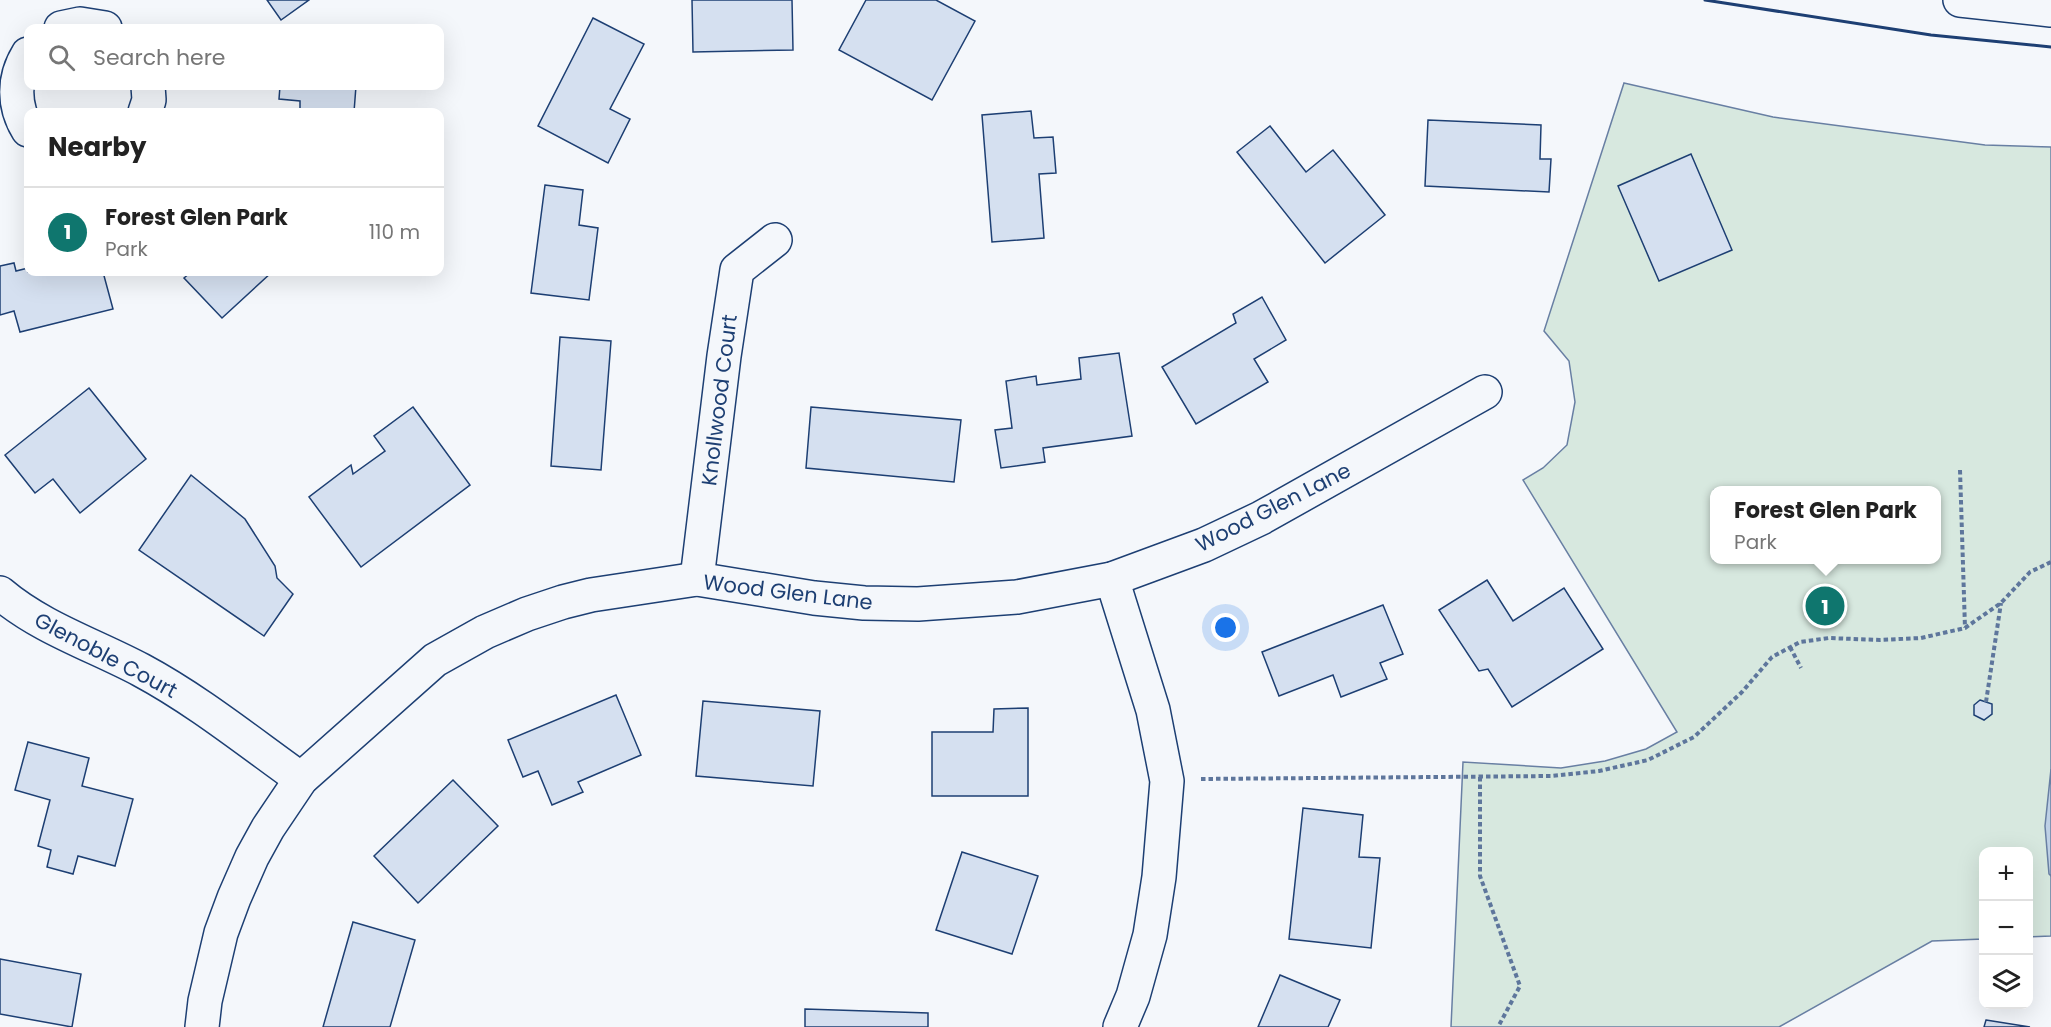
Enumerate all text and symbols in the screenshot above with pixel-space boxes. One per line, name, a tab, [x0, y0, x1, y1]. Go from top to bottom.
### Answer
search box	[24, 24, 444, 90]
icon: search	[45, 41, 78, 74]
text: Search here	[93, 42, 226, 73]
text: Nearby	[48, 129, 146, 165]
text: Forest Glen Park	[105, 202, 288, 233]
text: 1	[64, 218, 71, 246]
text: 110 m	[369, 218, 420, 246]
text: Park	[105, 235, 148, 263]
street label: Knollwood Court	[694, 313, 744, 487]
street label: Wood Glen Lane	[1190, 455, 1356, 559]
popup	[1710, 486, 1941, 564]
text: Forest Glen Park	[1734, 495, 1917, 526]
text: Park	[1734, 528, 1777, 556]
street label: Wood Glen Lane	[702, 567, 874, 617]
pin: 1	[1806, 584, 1844, 628]
street label: Glenoble Court	[29, 605, 183, 705]
your location	[1211, 613, 1240, 642]
map controls	[1979, 847, 2033, 1009]
button: +	[1979, 847, 2033, 901]
button: −	[1979, 901, 2033, 955]
button: layers	[1979, 955, 2033, 1009]

